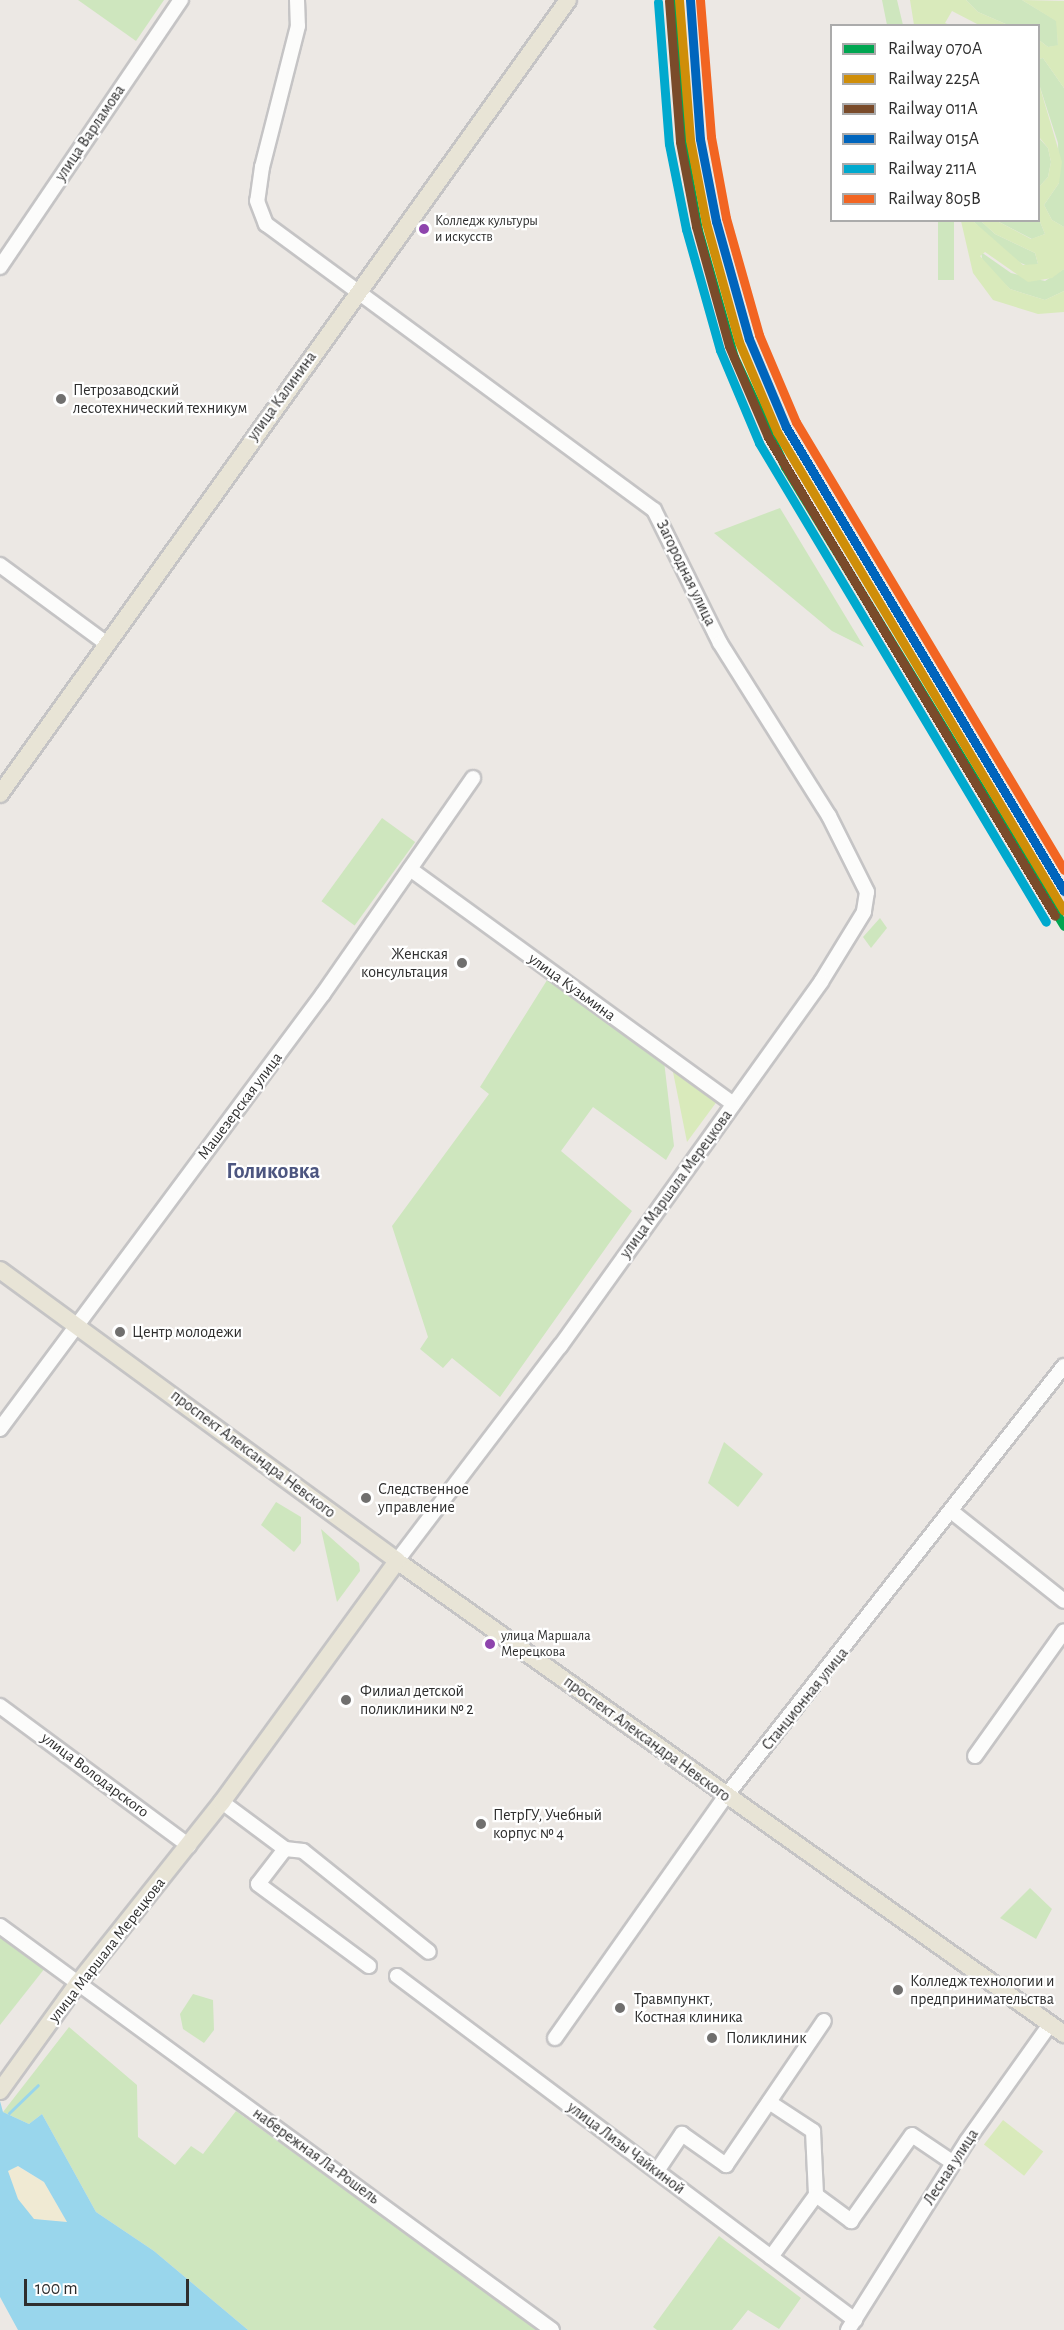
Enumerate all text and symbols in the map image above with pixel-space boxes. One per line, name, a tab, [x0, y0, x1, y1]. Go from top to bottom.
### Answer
legend	[830, 24, 1040, 222]
text: Railway 070А	[888, 40, 982, 58]
text: Railway 225А	[888, 70, 980, 88]
street label: улица Варламова	[51, 81, 129, 185]
text: Railway 011А	[888, 100, 978, 118]
text: Railway 015А	[888, 130, 979, 148]
text: Railway 211А	[888, 160, 976, 178]
text: Railway 805В	[888, 190, 981, 208]
place label: Колледж культуры и искусств	[435, 213, 538, 246]
marker: Колледж культуры и искусств	[418, 223, 430, 235]
street label: улица Калинина	[243, 348, 321, 444]
place label: Петрозаводский лесотехнический техникум	[73, 380, 247, 418]
marker: Петрозаводский лесотехнический техникум	[54, 392, 68, 406]
street label: Загородная улица	[652, 517, 720, 629]
place label: Женская консультация	[361, 944, 448, 982]
street label: улица Кузьмина	[525, 949, 619, 1025]
marker: Женская консультация	[453, 954, 471, 972]
street label: Машезерская улица	[193, 1049, 287, 1163]
street label: улица Маршала Мерецкова	[616, 1106, 736, 1262]
district label: Голиковка	[226, 1159, 320, 1185]
place label: Центр молодежи	[132, 1322, 242, 1342]
marker: Центр молодежи	[113, 1325, 127, 1339]
street label: проспект Александра Невского	[167, 1386, 339, 1522]
place label: Следственное управление	[378, 1479, 469, 1517]
marker: Следственное управление	[359, 1491, 373, 1505]
place label: улица Маршала Мерецкова	[501, 1628, 591, 1660]
marker: улица Маршала Мерецкова	[484, 1638, 496, 1650]
street label: Станционная улица	[758, 1644, 852, 1754]
street label: проспект Александра Невского	[560, 1672, 734, 1806]
place label: Филиал детской поликлиники № 2	[360, 1681, 474, 1719]
marker: Филиал детской поликлиники № 2	[337, 1691, 355, 1709]
street label: улица Володарского	[37, 1728, 153, 1822]
place label: ПетрГУ, Учебный корпус № 4	[493, 1805, 602, 1843]
marker: ПетрГУ, Учебный корпус № 4	[474, 1817, 488, 1831]
street label: улица Маршала Мерецкова	[44, 1874, 170, 2026]
place label: Колледж технологии и предпринимательства	[910, 1971, 1055, 2009]
marker: Колледж технологии и предпринимательства	[891, 1983, 905, 1997]
place label: Травмпункт, Костная клиника	[634, 1989, 743, 2027]
marker: Травмпункт, Костная клиника	[611, 1999, 629, 2017]
place label: Поликлиник	[726, 2028, 807, 2048]
marker: Поликлиник	[703, 2029, 721, 2047]
street label: улица Лизы Чайкиной	[563, 2098, 689, 2198]
street label: набережная Ла-Рошель	[249, 2104, 383, 2208]
street label: Лесная улица	[919, 2125, 983, 2209]
scale bar	[27, 2267, 192, 2305]
text: 100 m	[35, 2280, 78, 2298]

